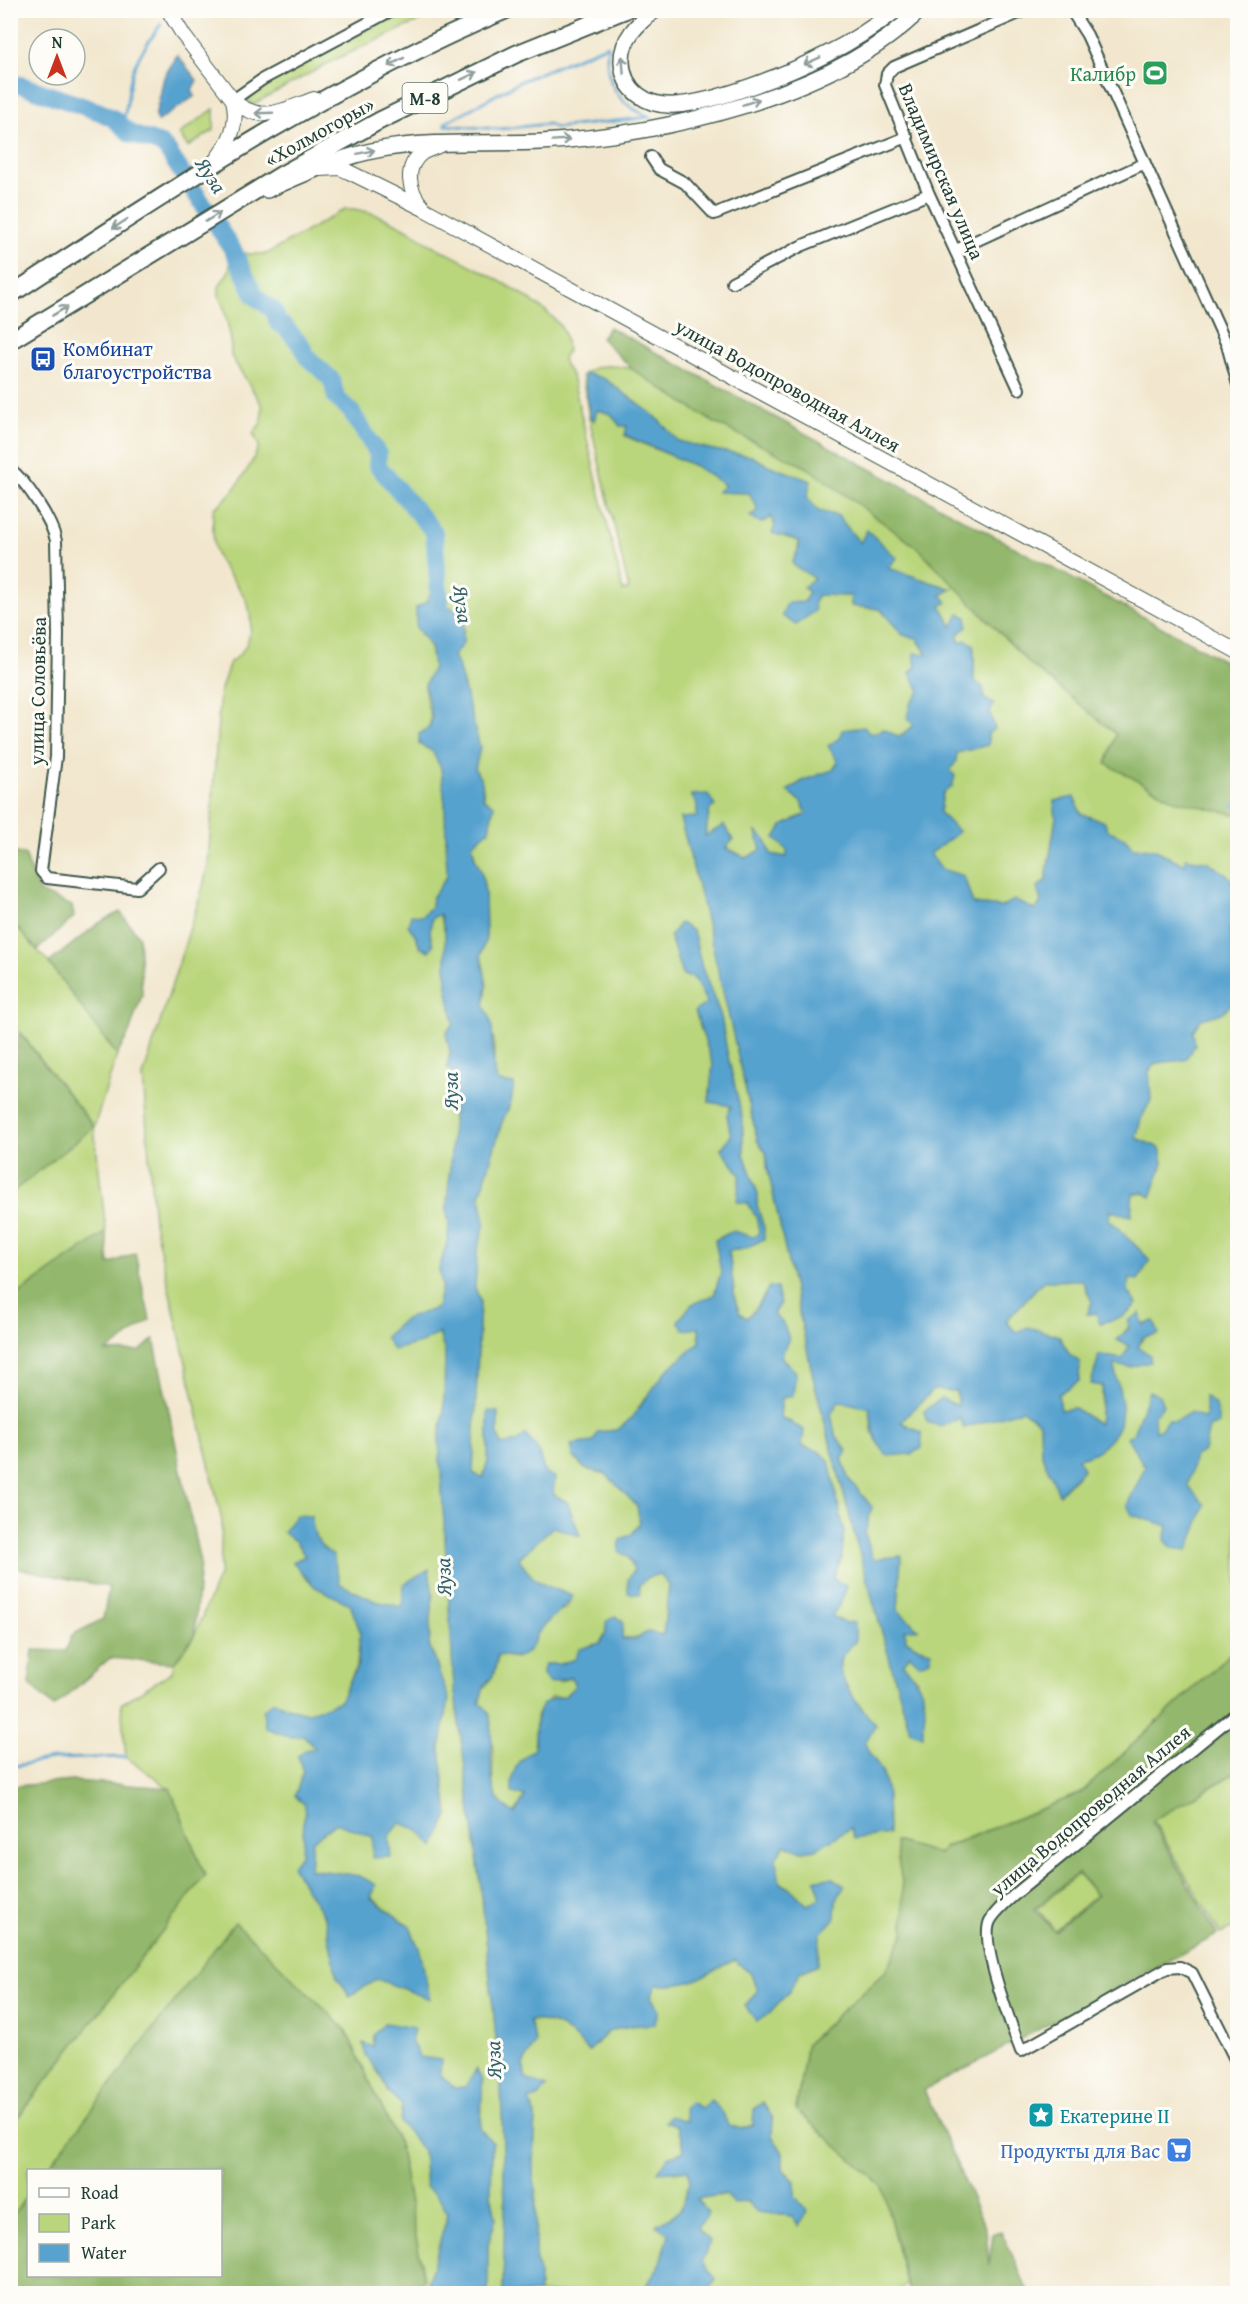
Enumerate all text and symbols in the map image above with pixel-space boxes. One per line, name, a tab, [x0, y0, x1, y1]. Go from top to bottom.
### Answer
north arrow	[27, 27, 87, 87]
text: N	[52, 30, 63, 54]
one-way arrow	[618, 55, 629, 75]
one-way arrow	[804, 55, 822, 67]
one-way arrow	[387, 57, 405, 69]
sports icon: Калибр	[1140, 58, 1170, 88]
place label: Калибр	[1070, 59, 1136, 88]
one-way arrow	[460, 70, 478, 82]
street label: Владимирская улица	[892, 78, 992, 264]
road number: М-8	[402, 83, 448, 113]
street label: «Холмогоры»	[259, 89, 379, 173]
one-way arrow	[741, 96, 760, 107]
one-way arrow	[254, 107, 274, 119]
one-way arrow	[550, 134, 570, 145]
one-way arrow	[356, 146, 375, 158]
water label: Яуза	[187, 150, 235, 200]
one-way arrow	[204, 211, 221, 223]
one-way arrow	[111, 217, 128, 230]
one-way arrow	[51, 304, 68, 316]
street label: улица Водопроводная Аллея	[669, 310, 906, 459]
place label: Комбинат благоустройства	[63, 334, 212, 386]
bus stop icon: Комбинат благоустройства	[28, 344, 58, 374]
water label: Яуза	[445, 582, 481, 625]
street label: улица Соловьёва	[21, 616, 53, 767]
water label: Яуза	[435, 1071, 466, 1111]
water label: Яуза	[427, 1557, 459, 1598]
street label: улица Водопроводная Аллея	[983, 1717, 1196, 1903]
water label: Яуза	[477, 2040, 509, 2081]
place icon: Екатерине II	[1026, 2100, 1056, 2130]
place label: Екатерине II	[1060, 2101, 1170, 2130]
supermarket icon: Продукты для Вас	[1164, 2135, 1194, 2165]
place label: Продукты для Вас	[1000, 2136, 1160, 2165]
legend	[27, 2169, 222, 2277]
text: Road	[81, 2179, 119, 2206]
text: Park	[81, 2209, 117, 2236]
text: Water	[81, 2239, 127, 2266]

